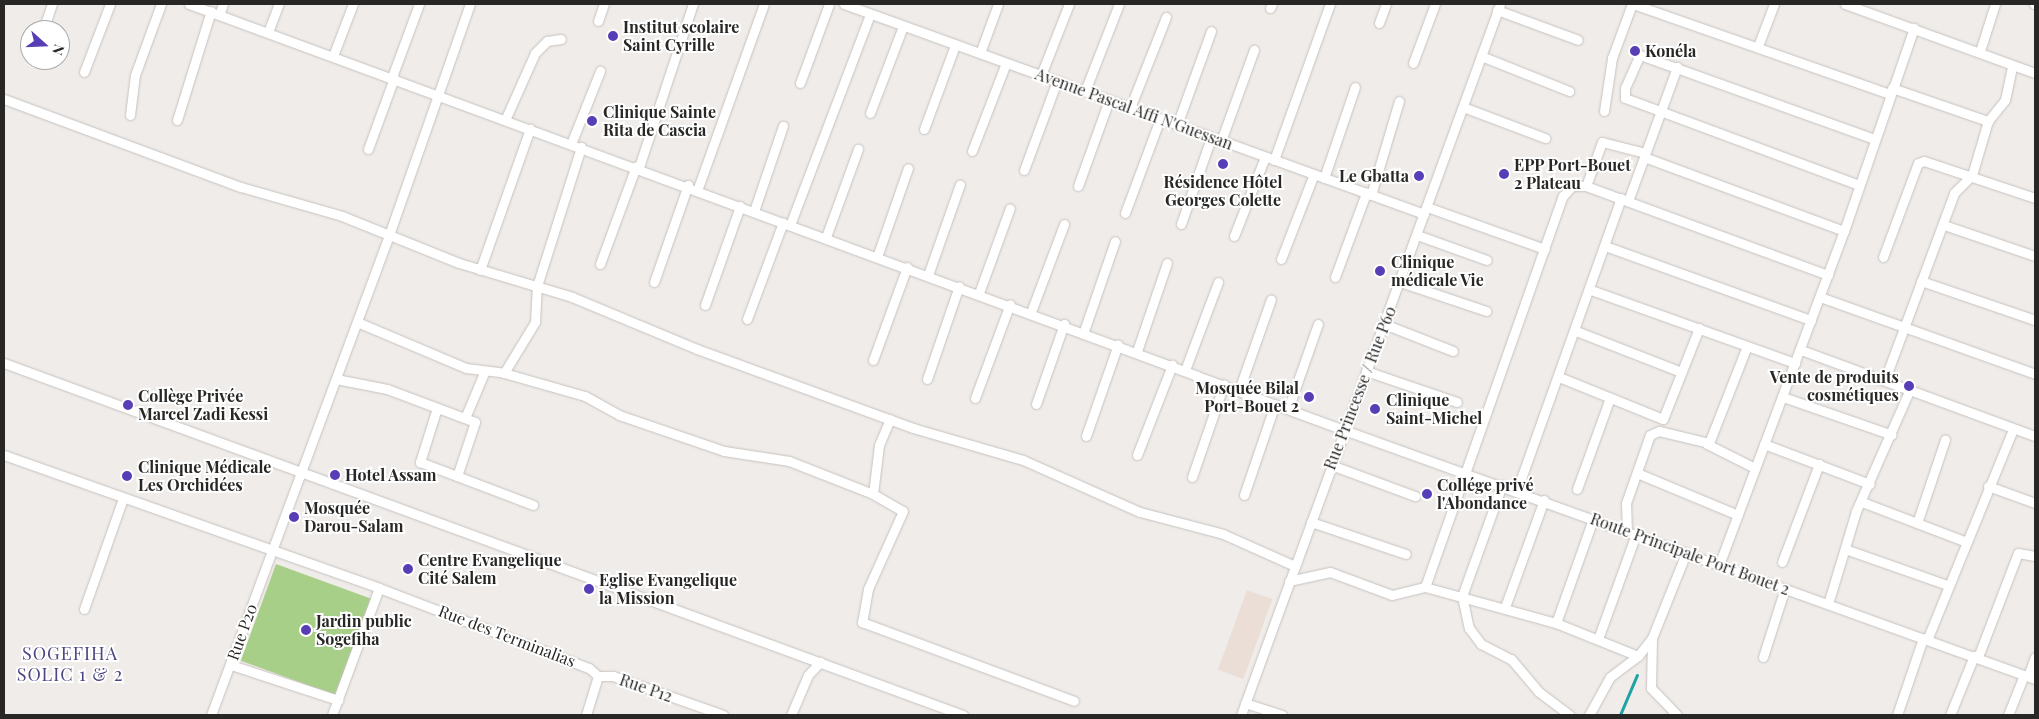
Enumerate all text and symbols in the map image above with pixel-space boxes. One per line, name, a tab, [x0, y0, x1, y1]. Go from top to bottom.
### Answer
place label: Institut scolaire Saint Cyrille	[623, 17, 739, 55]
north arrow	[20, 20, 70, 70]
marker: Institut scolaire Saint Cyrille	[607, 30, 619, 42]
place label: Konéla	[1645, 41, 1696, 61]
text: N	[48, 42, 69, 58]
marker: Konéla	[1629, 45, 1641, 57]
street label: Avenue Pascal Affi N'Guessan	[1032, 64, 1236, 154]
place label: Clinique Sainte Rita de Cascia	[603, 102, 716, 140]
marker: Clinique Sainte Rita de Cascia	[585, 114, 599, 128]
place label: EPP Port-Bouet 2 Plateau	[1514, 155, 1631, 193]
marker: Résidence Hôtel Georges Colette	[1217, 158, 1229, 170]
place label: Le Gbatta	[1339, 166, 1409, 186]
marker: EPP Port-Bouet 2 Plateau	[1498, 168, 1510, 180]
marker: Le Gbatta	[1413, 170, 1425, 182]
place label: Résidence Hôtel Georges Colette	[1164, 172, 1282, 210]
place label: Clinique médicale Vie	[1391, 252, 1484, 290]
marker: Clinique médicale Vie	[1373, 264, 1387, 278]
street label: Rue Princesse / Rue P60	[1320, 304, 1400, 472]
place label: Vente de produits cosmétiques	[1770, 367, 1899, 405]
place label: Mosquée Bilal Port-Bouet 2	[1195, 378, 1299, 416]
marker: Vente de produits cosmétiques	[1903, 380, 1915, 392]
place label: Collège Privée Marcel Zadi Kessi	[138, 386, 268, 424]
place label: Clinique Saint-Michel	[1386, 390, 1482, 428]
marker: Mosquée Bilal Port-Bouet 2	[1303, 391, 1315, 403]
marker: Collège Privée Marcel Zadi Kessi	[122, 399, 134, 411]
marker: Clinique Saint-Michel	[1368, 402, 1382, 416]
place label: Clinique Médicale Les Orchidées	[138, 457, 271, 495]
place label: Hotel Assam	[345, 465, 437, 485]
marker: Clinique Médicale Les Orchidées	[120, 469, 134, 483]
marker: Hotel Assam	[329, 469, 341, 481]
place label: Collége privé l'Abondance	[1437, 475, 1534, 513]
marker: Collége privé l'Abondance	[1421, 488, 1433, 500]
place label: Mosquée Darou-Salam	[304, 498, 404, 536]
street label: Route Principale Port Bouet 2	[1587, 509, 1793, 599]
marker: Mosquée Darou-Salam	[288, 511, 300, 523]
place label: Centre Evangelique Cité Salem	[418, 550, 562, 588]
marker: Centre Evangelique Cité Salem	[402, 563, 414, 575]
place label: Eglise Evangelique la Mission	[599, 570, 737, 608]
marker: Eglise Evangelique la Mission	[583, 583, 595, 595]
street label: Rue P20	[223, 601, 261, 663]
street label: Rue des Terminalias	[436, 601, 578, 671]
place label: Jardin public Sogefiha	[316, 611, 412, 649]
marker: Jardin public Sogefiha	[300, 624, 312, 636]
district label: SOGEFIHA SOLIC 1 & 2	[15, 643, 125, 686]
street label: Rue P12	[617, 670, 675, 706]

